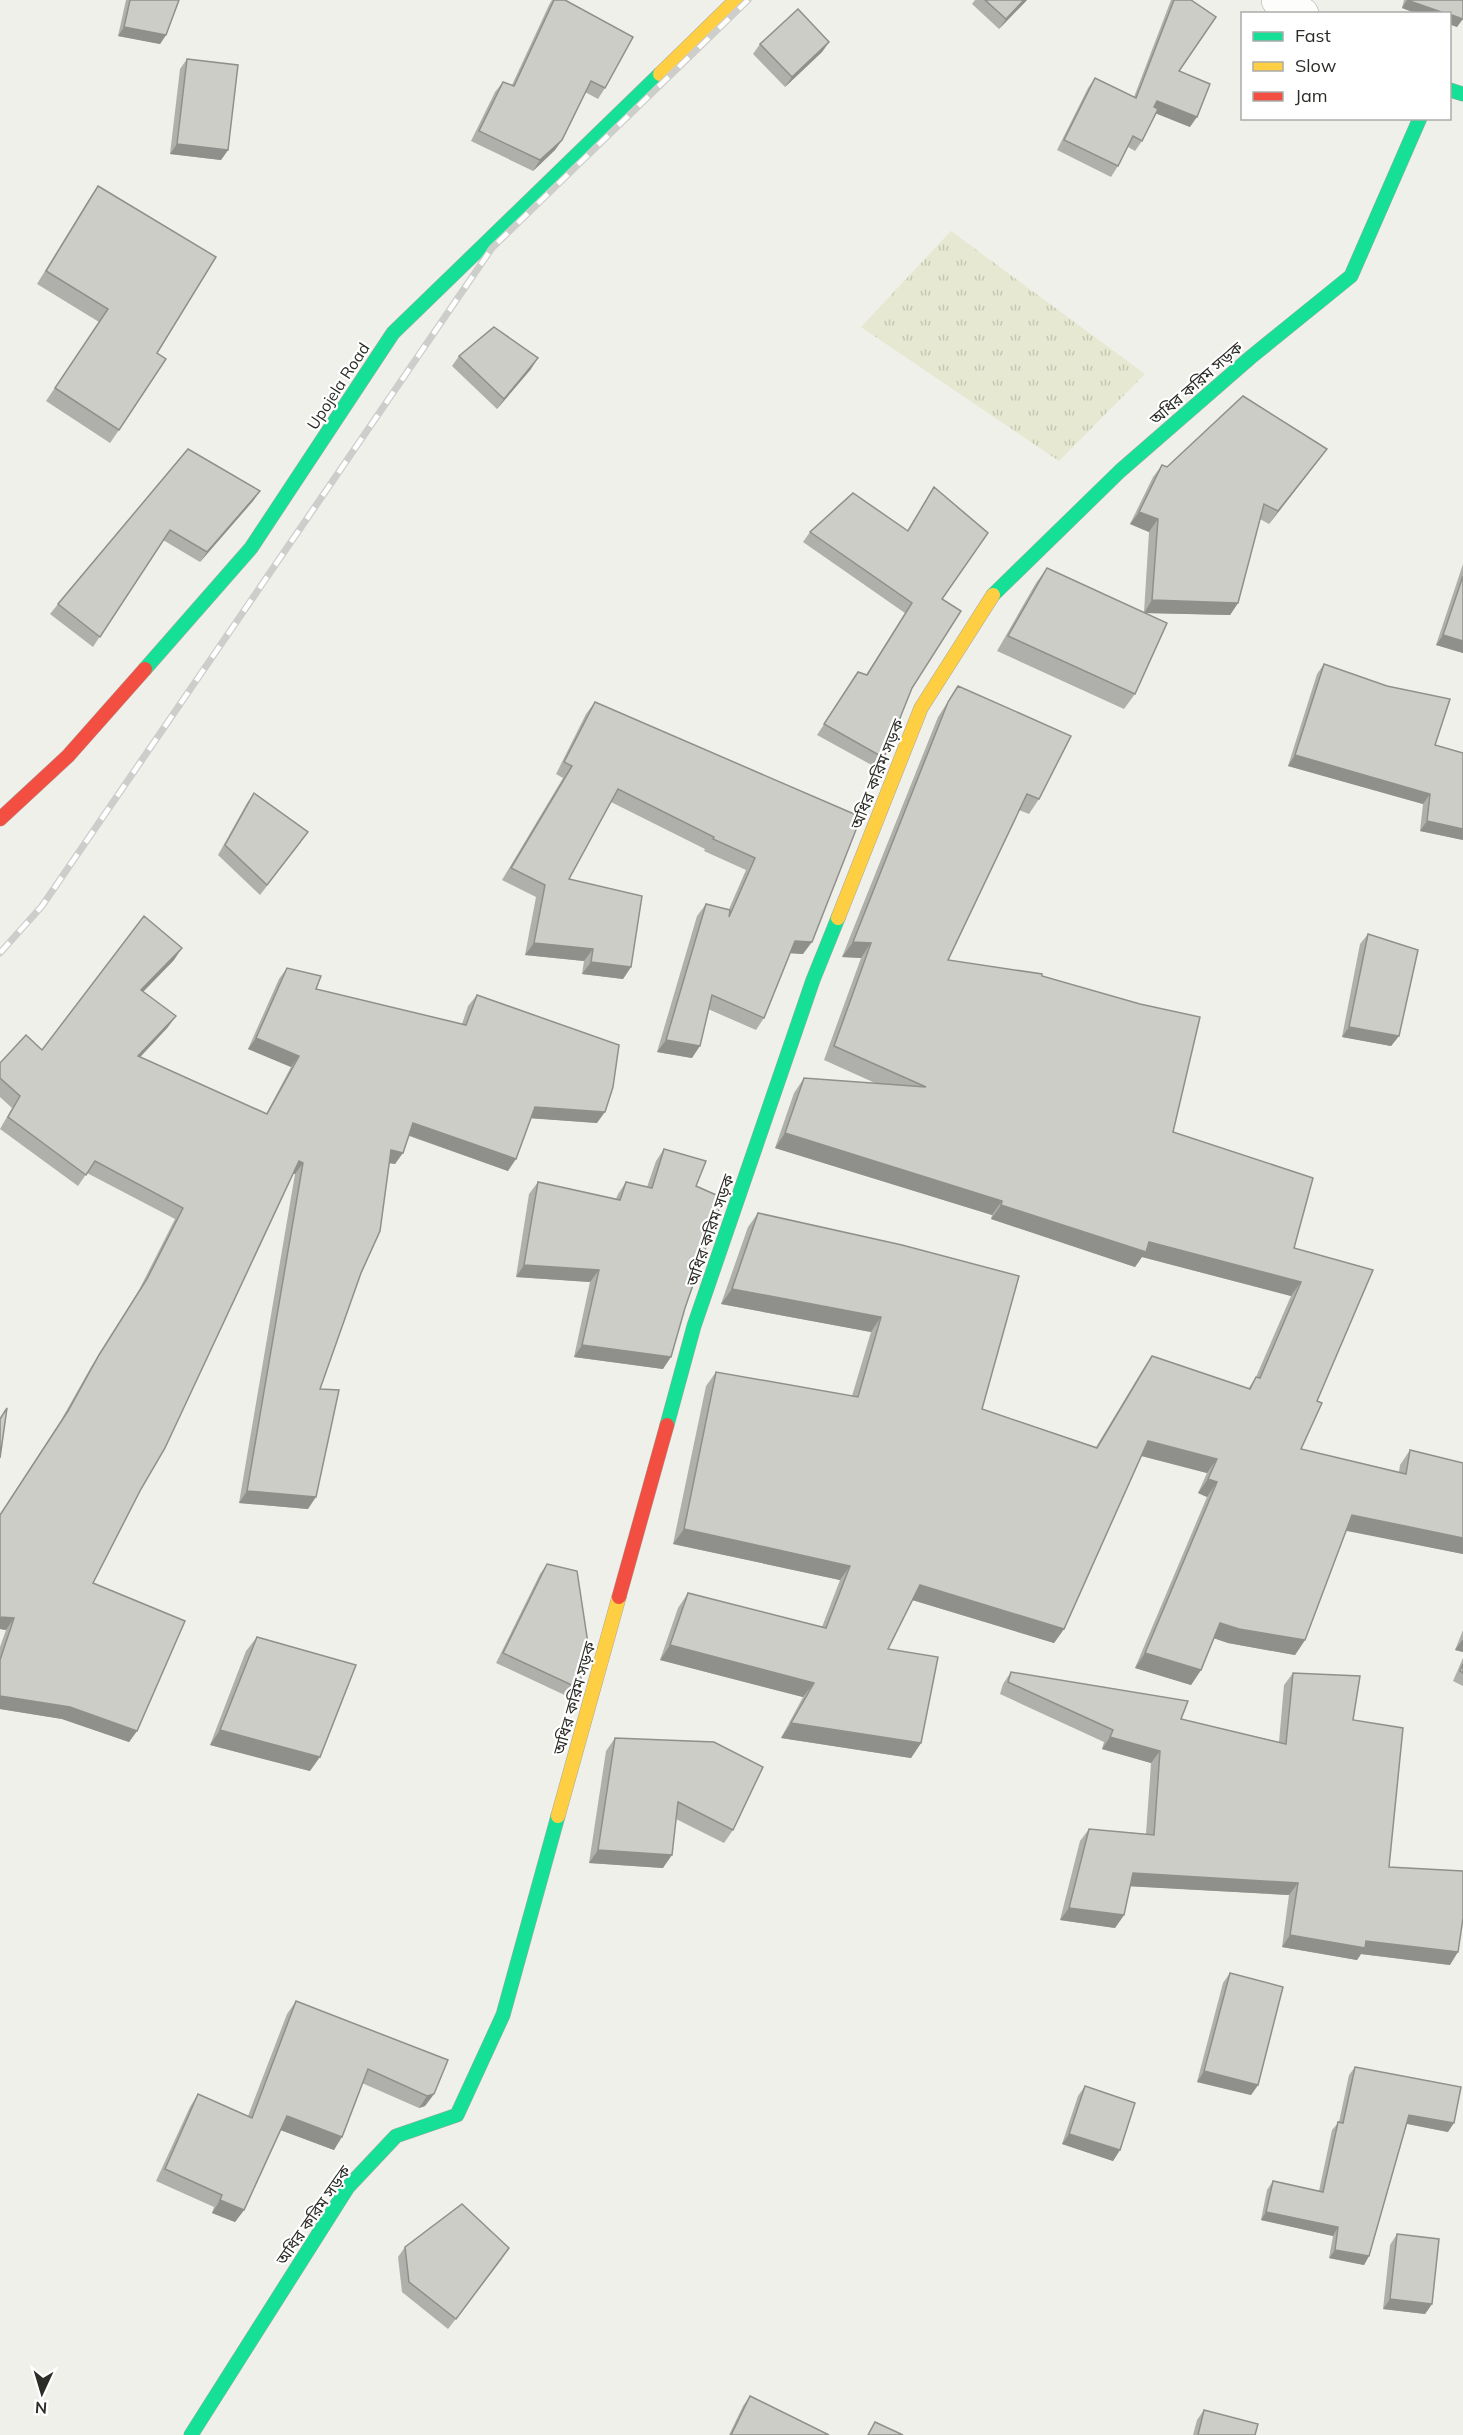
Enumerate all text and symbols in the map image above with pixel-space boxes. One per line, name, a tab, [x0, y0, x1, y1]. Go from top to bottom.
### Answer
legend	[1241, 12, 1451, 120]
text: Fast	[1295, 24, 1331, 47]
text: Slow	[1295, 54, 1337, 77]
text: Jam	[1295, 84, 1328, 107]
street label: অধির করিম সড়ক	[1145, 336, 1247, 430]
street label: Upojela Road	[302, 339, 374, 433]
street label: অধির করিম সড়ক	[845, 715, 909, 833]
street label: অধির করিম সড়ক	[681, 1171, 739, 1289]
street label: অধির করিম সড়ক	[548, 1638, 600, 1758]
street label: অধির করিম সড়ক	[271, 2161, 355, 2269]
north arrow	[12, 2363, 72, 2423]
text: N	[34, 2398, 48, 2418]

